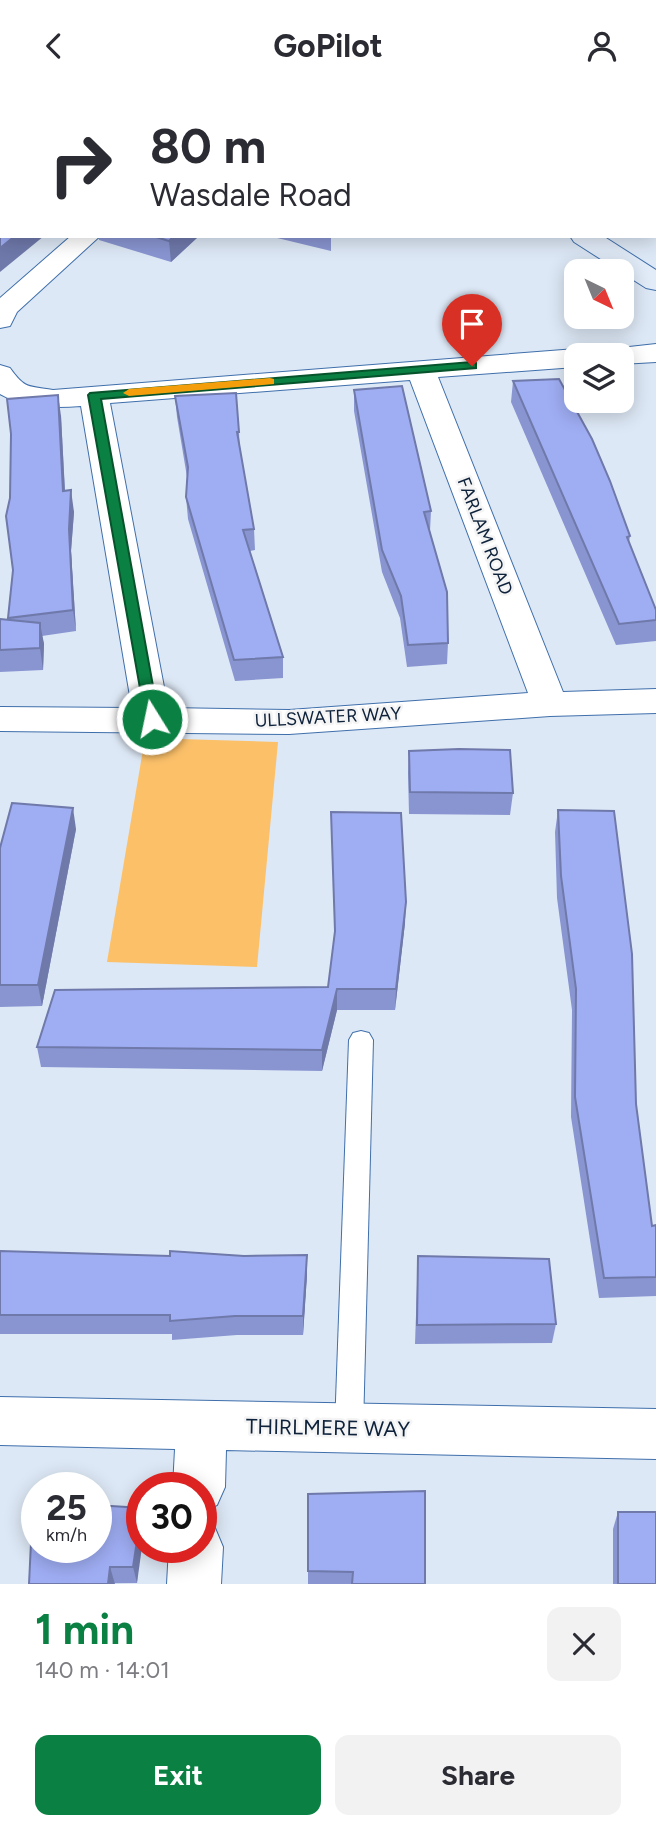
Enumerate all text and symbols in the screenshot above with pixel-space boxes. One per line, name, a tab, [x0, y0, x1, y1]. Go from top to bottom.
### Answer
icon: back	[35, 27, 73, 65]
text: GoPilot	[273, 27, 383, 65]
icon: person	[583, 27, 621, 65]
text: 80 m	[150, 116, 266, 175]
icon: right	[35, 119, 126, 210]
text: Wasdale Road	[150, 176, 352, 214]
north arrow	[564, 259, 634, 329]
map controls	[564, 259, 634, 413]
pin	[442, 294, 502, 366]
icon: arrive	[453, 305, 491, 343]
button: layers	[564, 343, 634, 413]
street label: FARLAM ROAD	[452, 474, 518, 598]
position arrow	[115, 682, 189, 756]
street label: ULLSWATER WAY	[254, 702, 402, 732]
street label: THIRLMERE WAY	[246, 1414, 411, 1441]
speed limit sign: 30	[126, 1472, 217, 1563]
text: 25	[46, 1487, 87, 1529]
text: km/h	[46, 1524, 87, 1546]
text: 1 min	[35, 1604, 134, 1655]
button: close	[547, 1607, 621, 1681]
text: 140 m · 14:01	[35, 1656, 170, 1684]
button: Exit	[35, 1735, 321, 1815]
button: Share	[335, 1735, 621, 1815]

